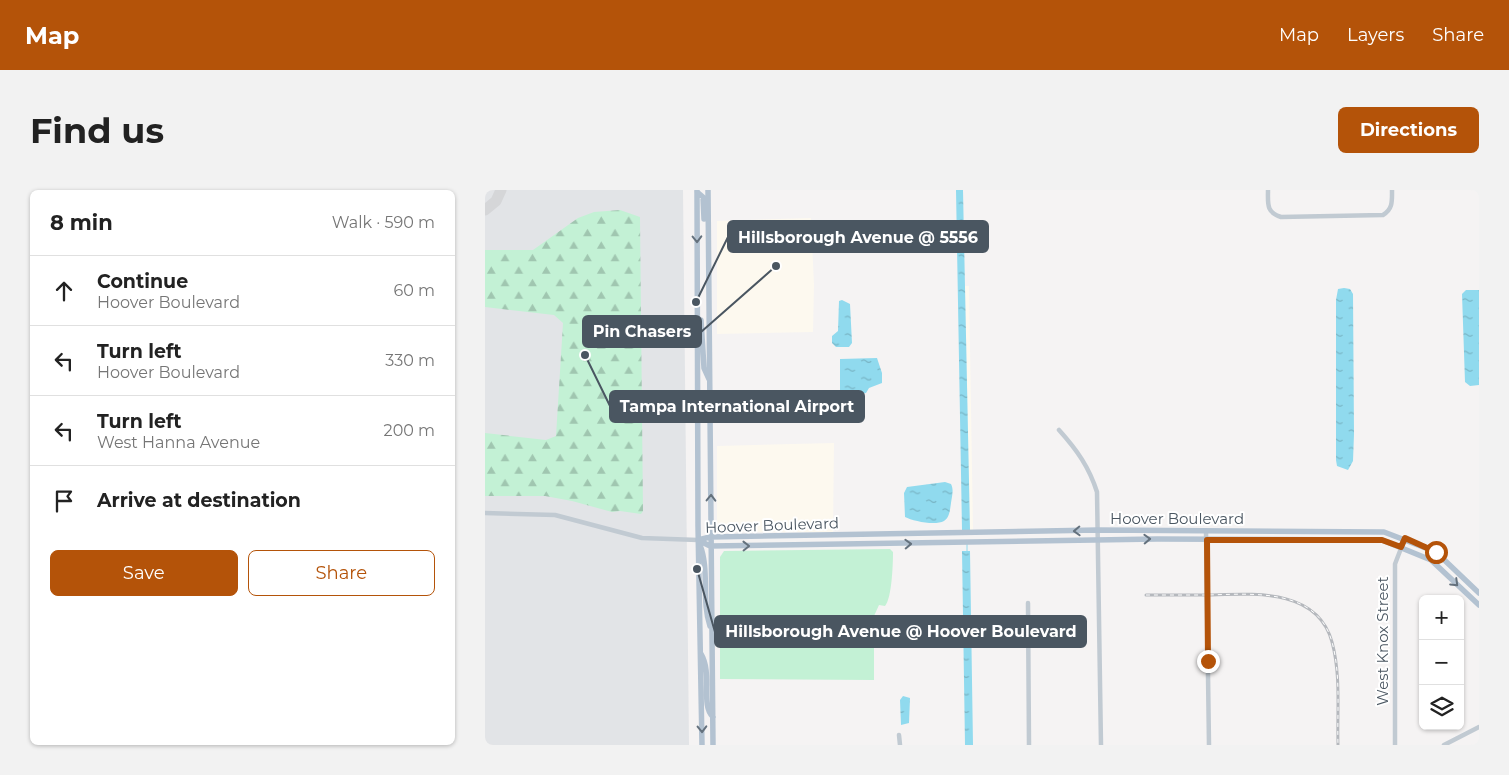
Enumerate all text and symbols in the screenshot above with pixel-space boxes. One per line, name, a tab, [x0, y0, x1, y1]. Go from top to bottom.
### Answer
text: Map	[25, 21, 79, 50]
text: Map	[1279, 24, 1319, 46]
text: Layers	[1347, 24, 1404, 46]
text: Share	[1432, 24, 1484, 46]
button: Directions	[1338, 107, 1479, 153]
text: Find us	[30, 109, 164, 152]
text: 8 min	[50, 210, 113, 235]
text: Walk · 590 m	[332, 213, 435, 232]
callout: Hillsborough Avenue @ 5556	[728, 221, 988, 252]
text: Hillsborough Avenue @ 5556	[738, 228, 978, 247]
one-way arrow	[692, 235, 702, 243]
text: Continue	[97, 270, 188, 293]
icon: ahead	[50, 277, 78, 305]
text: 60 m	[393, 281, 435, 300]
text: Hoover Boulevard	[97, 293, 240, 312]
callout: Pin Chasers	[583, 316, 701, 347]
text: Pin Chasers	[593, 322, 692, 341]
text: Turn left	[97, 340, 182, 363]
icon: left	[50, 347, 78, 375]
text: 330 m	[385, 351, 435, 370]
text: Hoover Boulevard	[97, 363, 240, 382]
callout: Tampa International Airport	[610, 391, 864, 422]
text: Tampa International Airport	[620, 397, 854, 416]
text: Turn left	[97, 410, 182, 433]
icon: left	[50, 417, 78, 445]
text: 200 m	[384, 421, 435, 440]
text: West Hanna Avenue	[97, 433, 260, 452]
icon: arrive	[50, 487, 78, 515]
text: Arrive at destination	[97, 489, 301, 512]
one-way arrow	[706, 493, 716, 501]
street label: Hoover Boulevard	[1110, 509, 1244, 528]
street label: Hoover Boulevard	[705, 513, 839, 537]
one-way arrow	[1073, 526, 1080, 536]
one-way arrow	[1143, 534, 1151, 545]
one-way arrow	[905, 539, 913, 549]
one-way arrow	[742, 540, 750, 551]
route start	[1425, 541, 1448, 564]
button: Save	[50, 550, 238, 596]
button: Share	[248, 550, 435, 596]
street label: West Knox Street	[1373, 576, 1392, 706]
one-way arrow	[1450, 577, 1459, 586]
map controls	[1419, 595, 1464, 730]
button: +	[1419, 595, 1464, 640]
callout: Hillsborough Avenue @ Hoover Boulevard	[715, 616, 1086, 647]
text: Hillsborough Avenue @ Hoover Boulevard	[725, 622, 1077, 641]
button: −	[1419, 640, 1464, 685]
route end	[1197, 650, 1220, 673]
button: layers	[1419, 685, 1464, 730]
one-way arrow	[697, 726, 707, 733]

